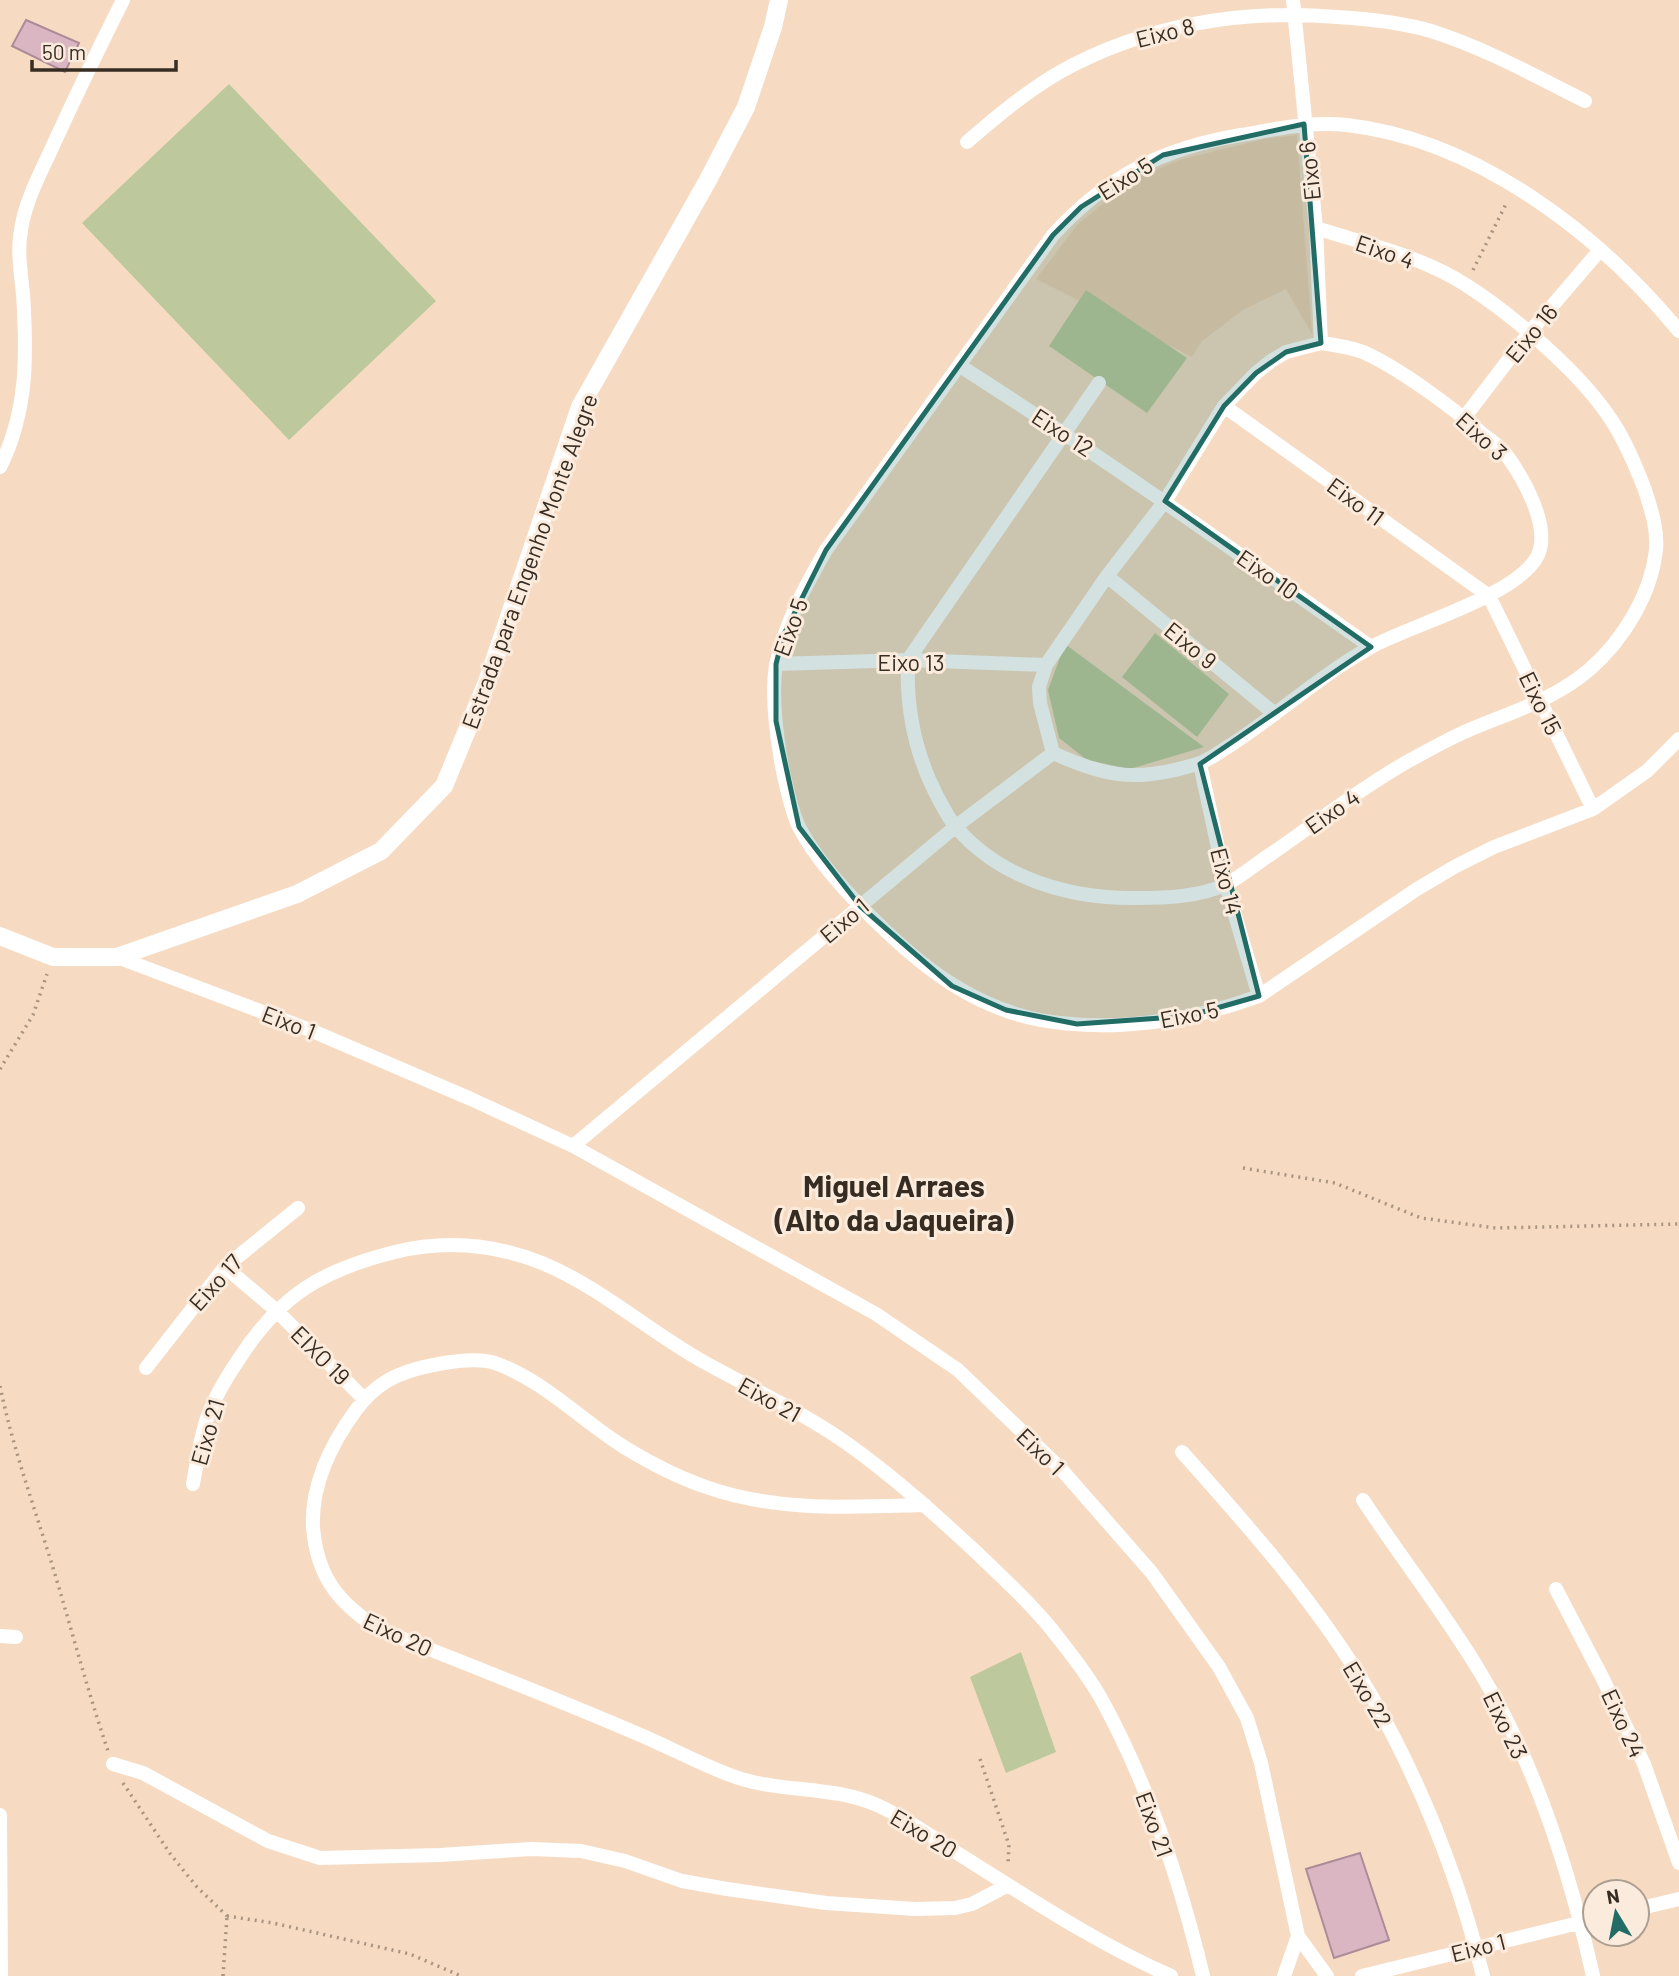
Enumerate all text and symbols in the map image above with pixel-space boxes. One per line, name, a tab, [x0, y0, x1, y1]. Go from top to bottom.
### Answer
street label: Eixo 8	[1133, 11, 1197, 53]
scale bar	[32, 28, 175, 72]
text: 50 m	[42, 39, 86, 64]
street label: Eixo 6	[1292, 140, 1326, 202]
street label: Eixo 5	[1092, 150, 1158, 206]
street label: Eixo 4	[1352, 228, 1418, 274]
street label: Eixo 16	[1499, 298, 1563, 368]
street label: Estrada para Engenho Monte Alegre	[455, 390, 603, 732]
street label: Eixo 12	[1027, 402, 1099, 462]
street label: Eixo 3	[1451, 406, 1513, 466]
street label: Eixo 11	[1322, 471, 1390, 531]
street label: Eixo 10	[1232, 543, 1304, 605]
street label: Eixo 5	[767, 594, 813, 660]
street label: Eixo 9	[1159, 615, 1223, 675]
street label: Eixo 13	[877, 648, 945, 676]
street label: Eixo 15	[1514, 667, 1568, 739]
street label: Eixo 4	[1299, 782, 1365, 840]
street label: Eixo 14	[1205, 845, 1249, 917]
street label: Eixo 1	[814, 891, 874, 949]
street label: Eixo 5	[1157, 995, 1221, 1033]
street label: Eixo 1	[258, 999, 320, 1045]
district label: Miguel Arraes (Alto da Jaqueira)	[774, 1167, 1014, 1237]
street label: Eixo 17	[182, 1248, 248, 1316]
street label: EIXO 19	[286, 1320, 356, 1390]
street label: Eixo 21	[734, 1370, 806, 1428]
street label: Eixo 21	[184, 1396, 230, 1468]
street label: Eixo 1	[1011, 1422, 1071, 1480]
street label: Eixo 20	[359, 1606, 437, 1662]
street label: Eixo 22	[1337, 1656, 1399, 1732]
street label: Eixo 24	[1596, 1684, 1652, 1762]
street label: Eixo 23	[1478, 1687, 1534, 1763]
street label: Eixo 21	[1130, 1788, 1180, 1860]
street label: Eixo 20	[886, 1802, 962, 1864]
north arrow	[1581, 1878, 1651, 1948]
text: N	[1605, 1883, 1621, 1908]
street label: Eixo 1	[1448, 1927, 1508, 1967]

